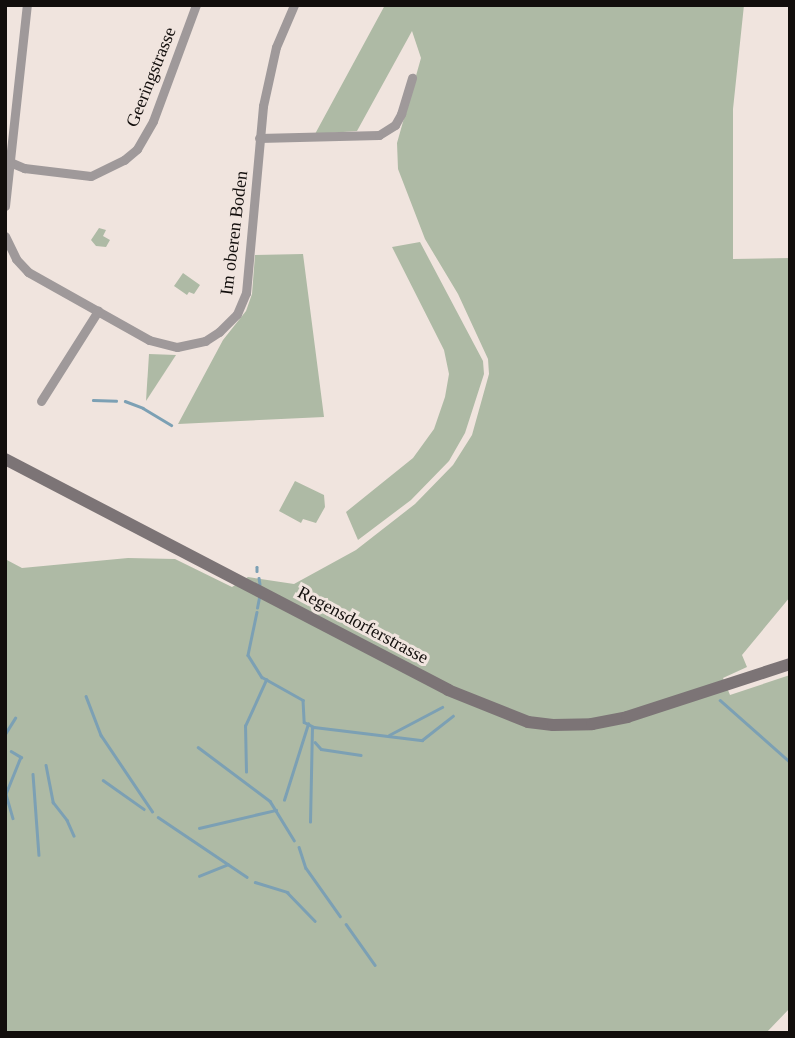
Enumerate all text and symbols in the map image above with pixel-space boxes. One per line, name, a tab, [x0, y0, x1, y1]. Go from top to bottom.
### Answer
street label: Geeringstrasse	[121, 24, 181, 130]
street label: Im oberen Boden	[216, 170, 252, 296]
street label: Regensdorferstrasse	[294, 581, 432, 669]

